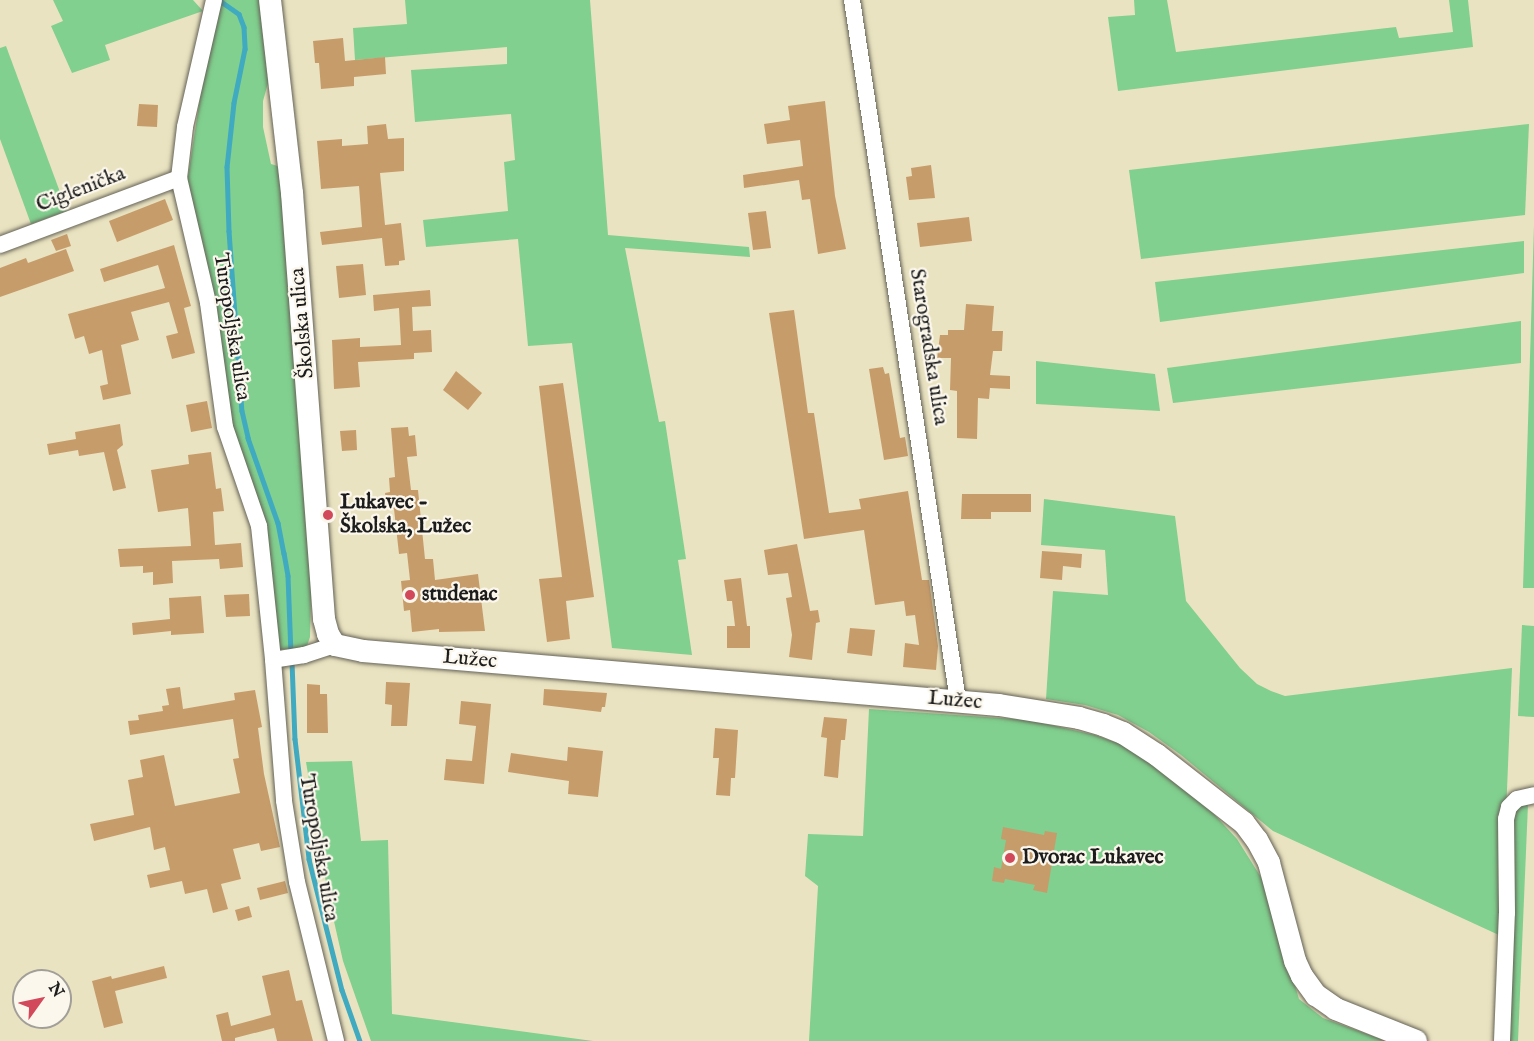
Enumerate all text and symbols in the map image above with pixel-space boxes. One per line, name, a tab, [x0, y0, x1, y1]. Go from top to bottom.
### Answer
street label: Ciglenička	[33, 162, 129, 218]
street label: Turopoljska ulica	[207, 251, 255, 403]
street label: Školska ulica	[286, 266, 320, 380]
street label: Starogradska ulica	[903, 267, 953, 427]
place label: Lukavec - Školska, Lužec	[340, 490, 471, 540]
marker: Lukavec - Školska, Lužec	[321, 508, 335, 522]
place label: studenac	[422, 582, 498, 608]
marker: studenac	[403, 588, 417, 602]
street label: Lužec	[442, 645, 498, 675]
street label: Lužec	[927, 686, 983, 716]
street label: Turopoljska ulica	[293, 772, 343, 924]
place label: Dvorac Lukavec	[1022, 845, 1163, 871]
marker: Dvorac Lukavec	[1003, 851, 1017, 865]
north arrow	[12, 969, 72, 1029]
text: N	[43, 979, 68, 1002]

